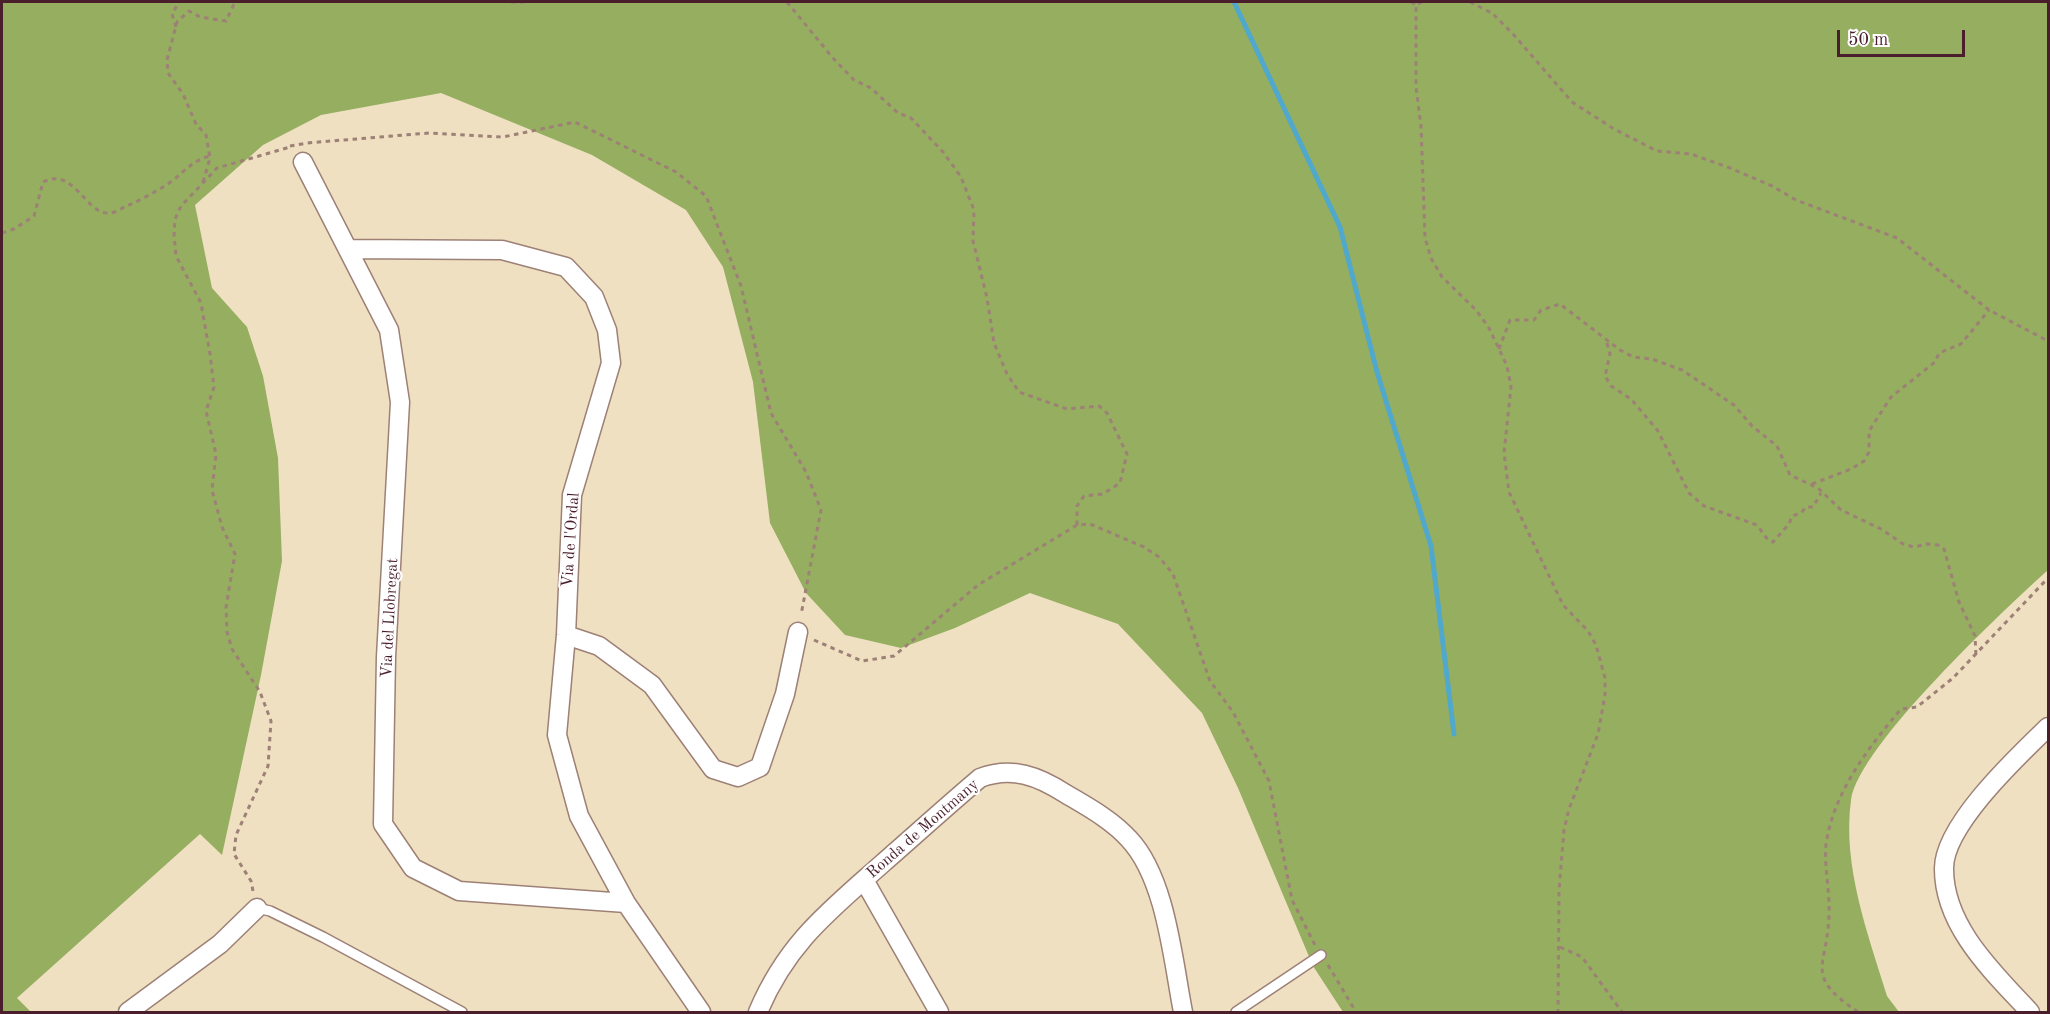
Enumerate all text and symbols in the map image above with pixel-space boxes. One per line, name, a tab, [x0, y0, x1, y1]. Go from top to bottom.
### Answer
scale bar	[1840, 18, 1968, 56]
text: 50 m	[1848, 31, 1888, 49]
street label: Via de l'Ordal	[558, 492, 584, 588]
street label: Via del Llobregat	[377, 558, 403, 678]
street label: Ronda de Montmany	[863, 775, 983, 883]

